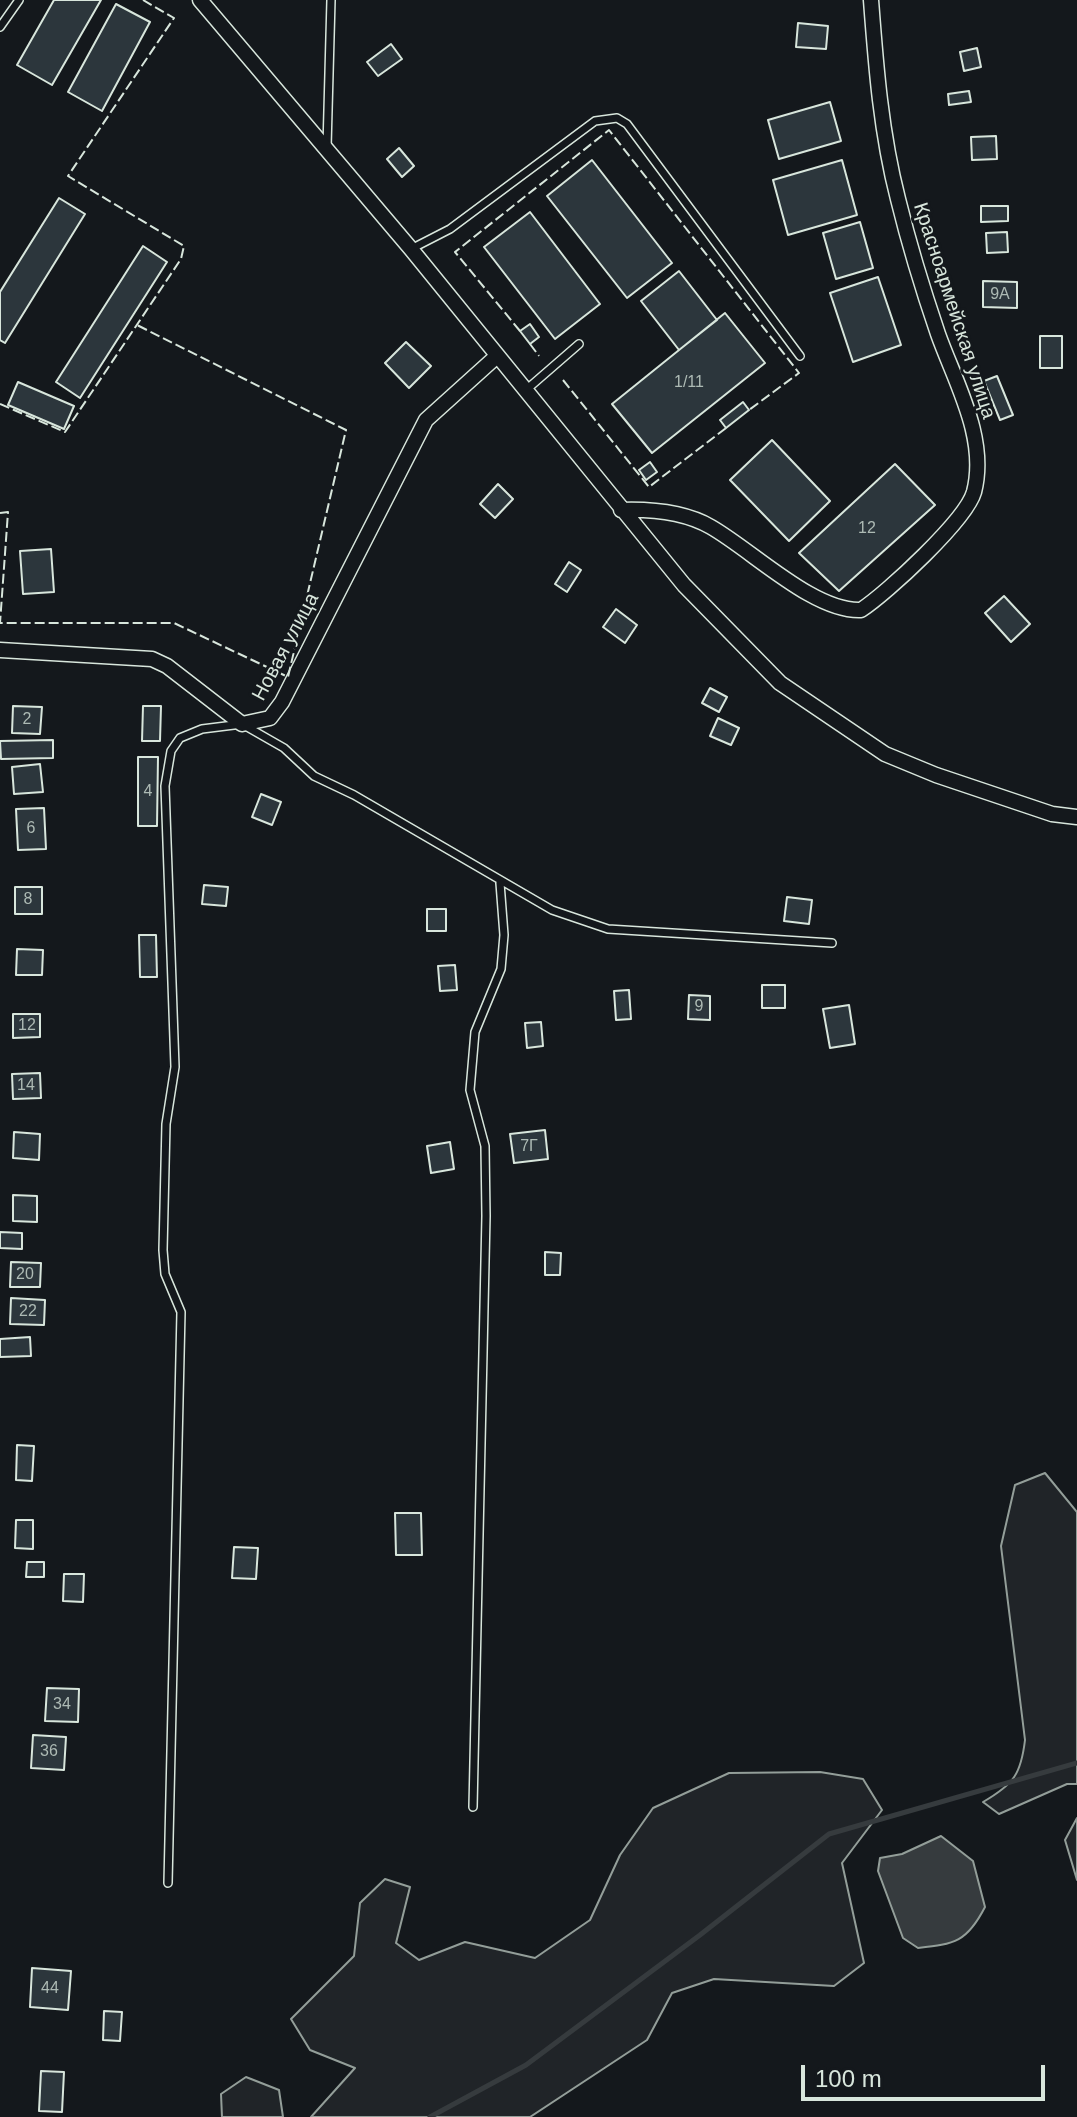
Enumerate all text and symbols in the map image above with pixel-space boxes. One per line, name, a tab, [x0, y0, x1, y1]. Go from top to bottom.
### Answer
street label: Красноармейская улица	[908, 200, 1000, 422]
house number: 9А	[990, 285, 1010, 305]
house number: 1/11	[674, 373, 704, 393]
house number: 12	[858, 519, 876, 539]
street label: Новая улица	[248, 589, 324, 705]
house number: 2	[23, 710, 31, 730]
house number: 4	[144, 782, 152, 802]
house number: 6	[27, 819, 35, 839]
house number: 8	[24, 890, 32, 910]
house number: 9	[695, 997, 703, 1017]
house number: 12	[18, 1016, 36, 1036]
house number: 14	[17, 1076, 35, 1096]
house number: 7Г	[520, 1137, 538, 1157]
house number: 20	[16, 1265, 34, 1285]
house number: 22	[19, 1302, 37, 1322]
house number: 34	[53, 1695, 71, 1715]
house number: 36	[40, 1742, 58, 1762]
house number: 44	[41, 1979, 59, 1999]
scale bar	[805, 2049, 1049, 2099]
text: 100 m	[815, 2065, 882, 2092]

